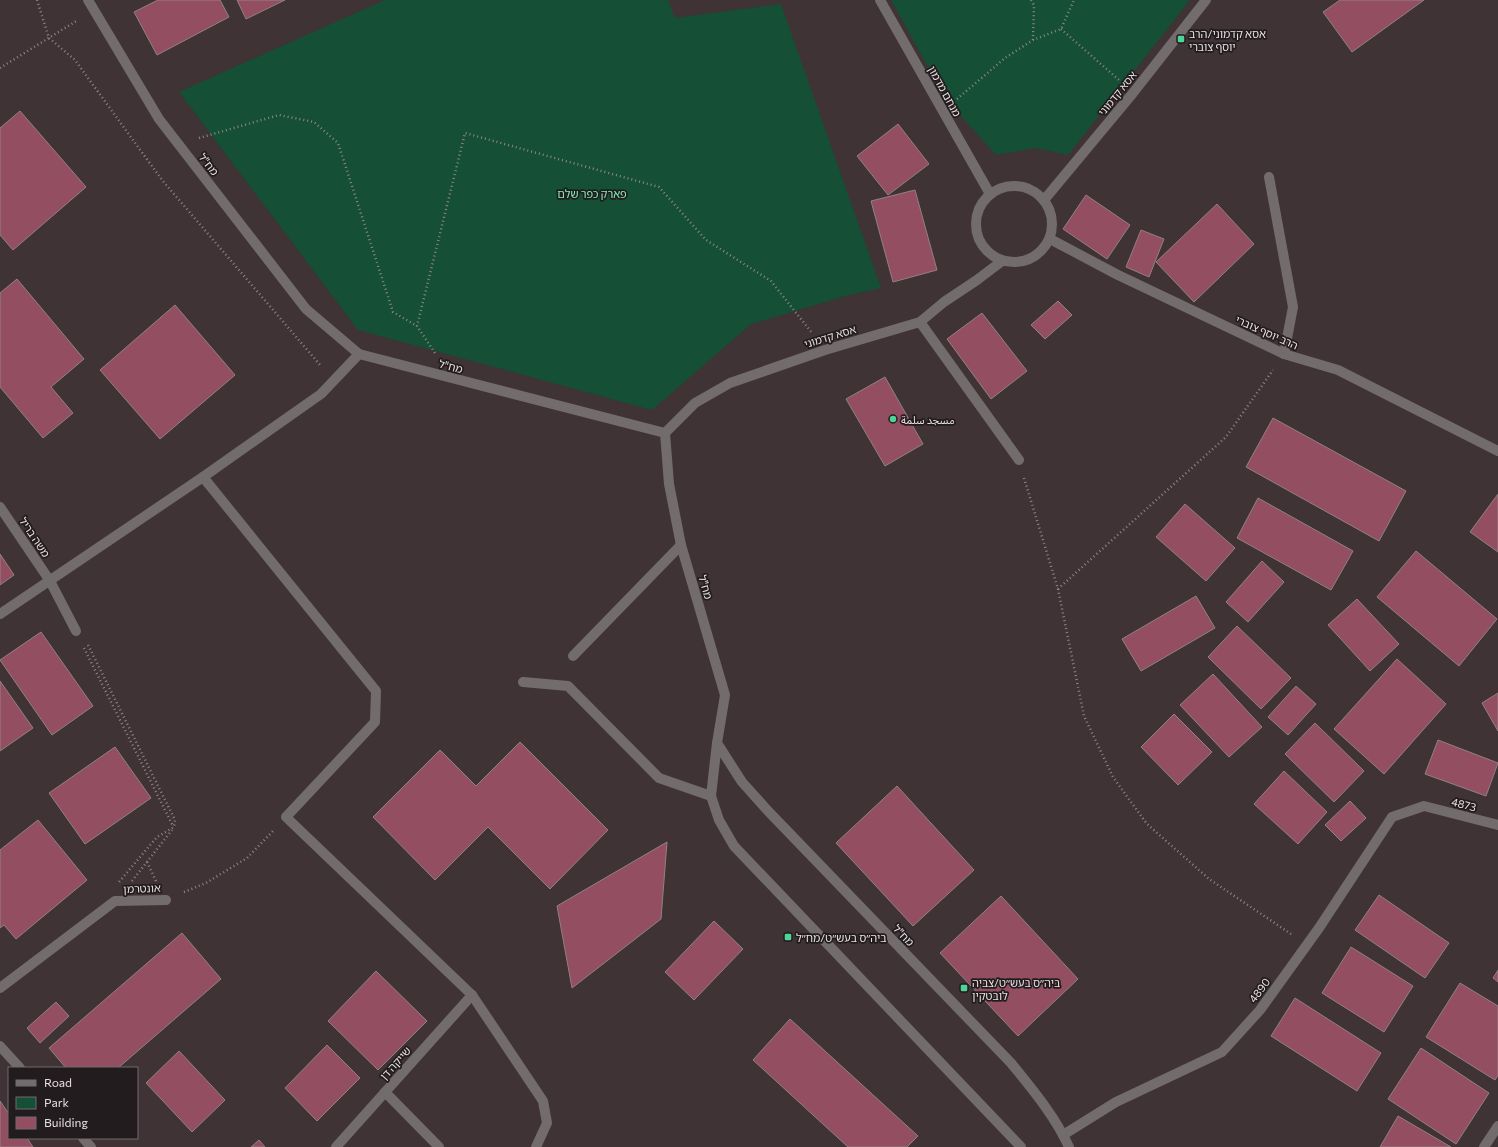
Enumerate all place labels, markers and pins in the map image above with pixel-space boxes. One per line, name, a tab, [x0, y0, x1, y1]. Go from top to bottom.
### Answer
place label: אסא קדמוני/הרב יוסף צוברי	[1189, 27, 1266, 53]
marker: אסא קדמוני/הרב יוסף צוברי	[1176, 34, 1186, 44]
place label: مسجد سلمة	[901, 413, 955, 426]
marker: مسجد سلمة	[888, 414, 898, 424]
place label: ביה״ס בעש״ט/מח״ל	[796, 931, 886, 944]
marker: ביה״ס בעש״ט/מח״ל	[783, 932, 793, 942]
place label: ביה״ס בעש״ט/צביה לובטקין	[972, 976, 1060, 1002]
marker: ביה״ס בעש״ט/צביה לובטקין	[959, 983, 969, 993]

